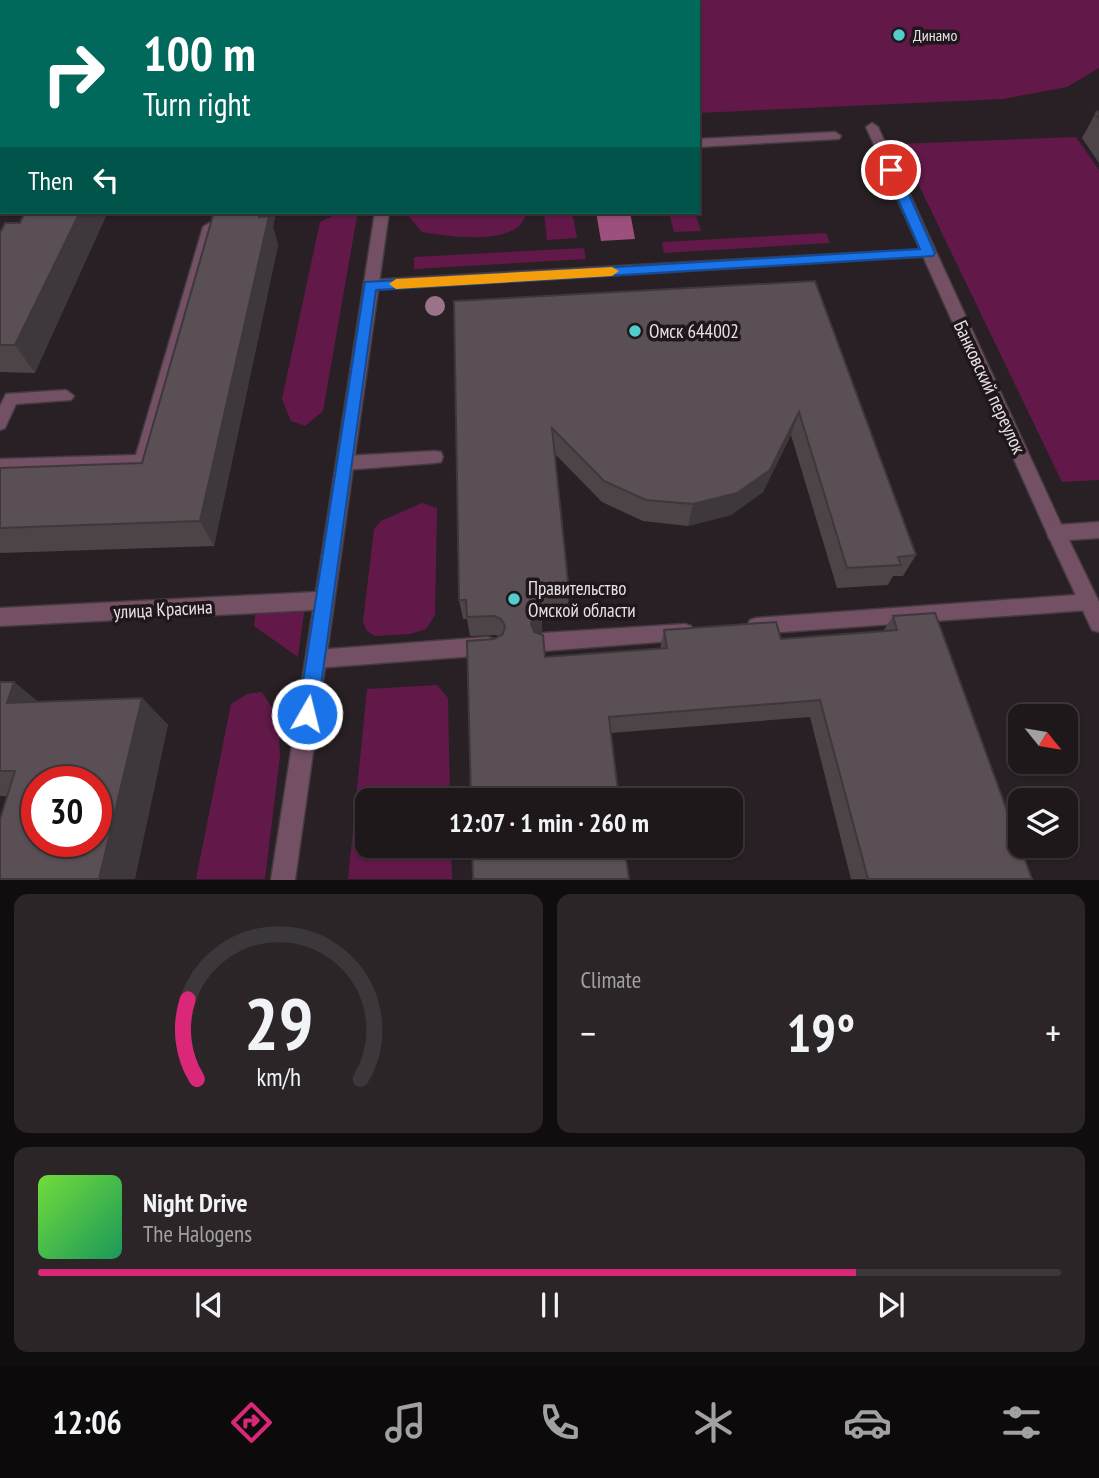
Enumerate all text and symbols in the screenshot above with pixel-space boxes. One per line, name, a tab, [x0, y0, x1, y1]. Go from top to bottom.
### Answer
text: 100 m	[143, 21, 256, 85]
place label: Динамо	[913, 25, 957, 45]
marker: Динамо	[891, 27, 907, 43]
icon: right	[28, 28, 119, 119]
text: Turn right	[143, 83, 251, 125]
pin	[861, 140, 921, 200]
icon: arrive	[872, 151, 910, 189]
icon: left	[87, 161, 125, 199]
text: Then	[28, 164, 73, 197]
street label: Банковский переулок	[949, 317, 1032, 458]
place label: Омск 644002	[649, 319, 739, 343]
marker: Омск 644002	[627, 323, 643, 339]
place label: Правительство Омской области	[528, 576, 636, 622]
marker: Правительство Омской области	[506, 591, 522, 607]
street label: улица Красина	[113, 594, 213, 624]
position arrow	[270, 677, 344, 751]
north arrow	[1008, 704, 1078, 774]
map controls	[1008, 704, 1078, 858]
speed limit sign: 30	[21, 766, 112, 857]
button: layers	[1008, 788, 1078, 858]
text: 12:07 · 1 min · 260 m	[449, 806, 649, 839]
text: Climate	[581, 965, 641, 994]
text: 29	[243, 976, 313, 1070]
text: 19°	[786, 999, 855, 1066]
text: −	[581, 1008, 596, 1057]
text: +	[1045, 1008, 1061, 1057]
text: km/h	[256, 1061, 300, 1093]
text: Night Drive	[143, 1186, 248, 1219]
text: The Halogens	[143, 1219, 252, 1248]
icon: previous	[190, 1286, 228, 1324]
icon: pause	[531, 1286, 569, 1324]
icon: next	[872, 1286, 910, 1324]
icon: directions	[227, 1398, 276, 1447]
icon: music	[381, 1398, 430, 1447]
icon: phone	[535, 1398, 584, 1447]
icon: climate	[689, 1398, 738, 1447]
icon: car	[843, 1398, 892, 1447]
icon: filters	[997, 1398, 1046, 1447]
text: 12:06	[53, 1401, 122, 1443]

